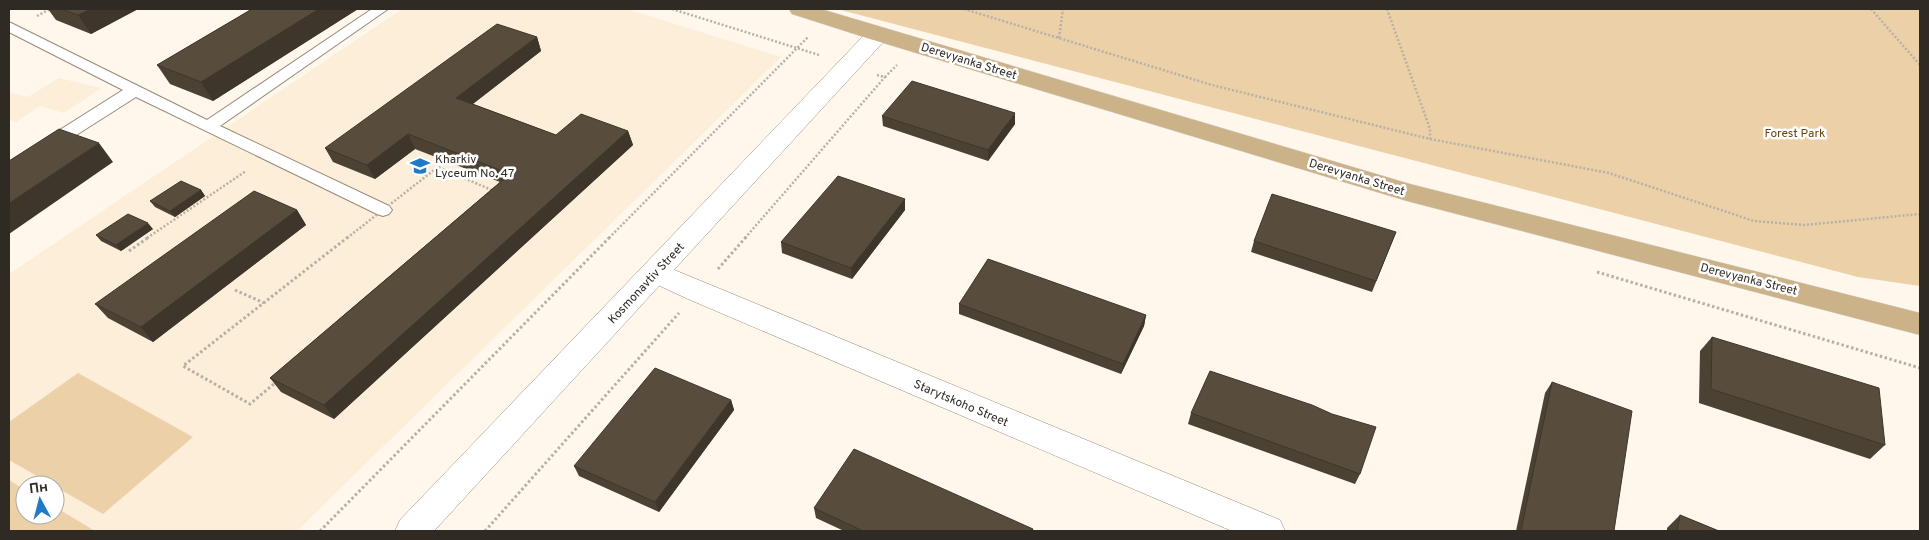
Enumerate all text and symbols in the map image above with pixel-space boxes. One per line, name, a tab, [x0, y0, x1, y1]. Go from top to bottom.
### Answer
street label: Derevyanka Street	[919, 40, 1019, 84]
park label: Forest Park	[1765, 126, 1825, 142]
place label: Kharkiv Lyceum No. 47	[435, 152, 514, 182]
school or university icon: Kharkiv Lyceum No. 47	[409, 155, 431, 177]
street label: Derevyanka Street	[1307, 156, 1407, 200]
street label: Kosmonavtiv Street	[605, 240, 689, 328]
street label: Derevyanka Street	[1699, 260, 1799, 300]
street label: Starytskoho Street	[911, 377, 1010, 431]
north arrow	[15, 475, 65, 525]
text: Пн	[28, 479, 49, 498]

